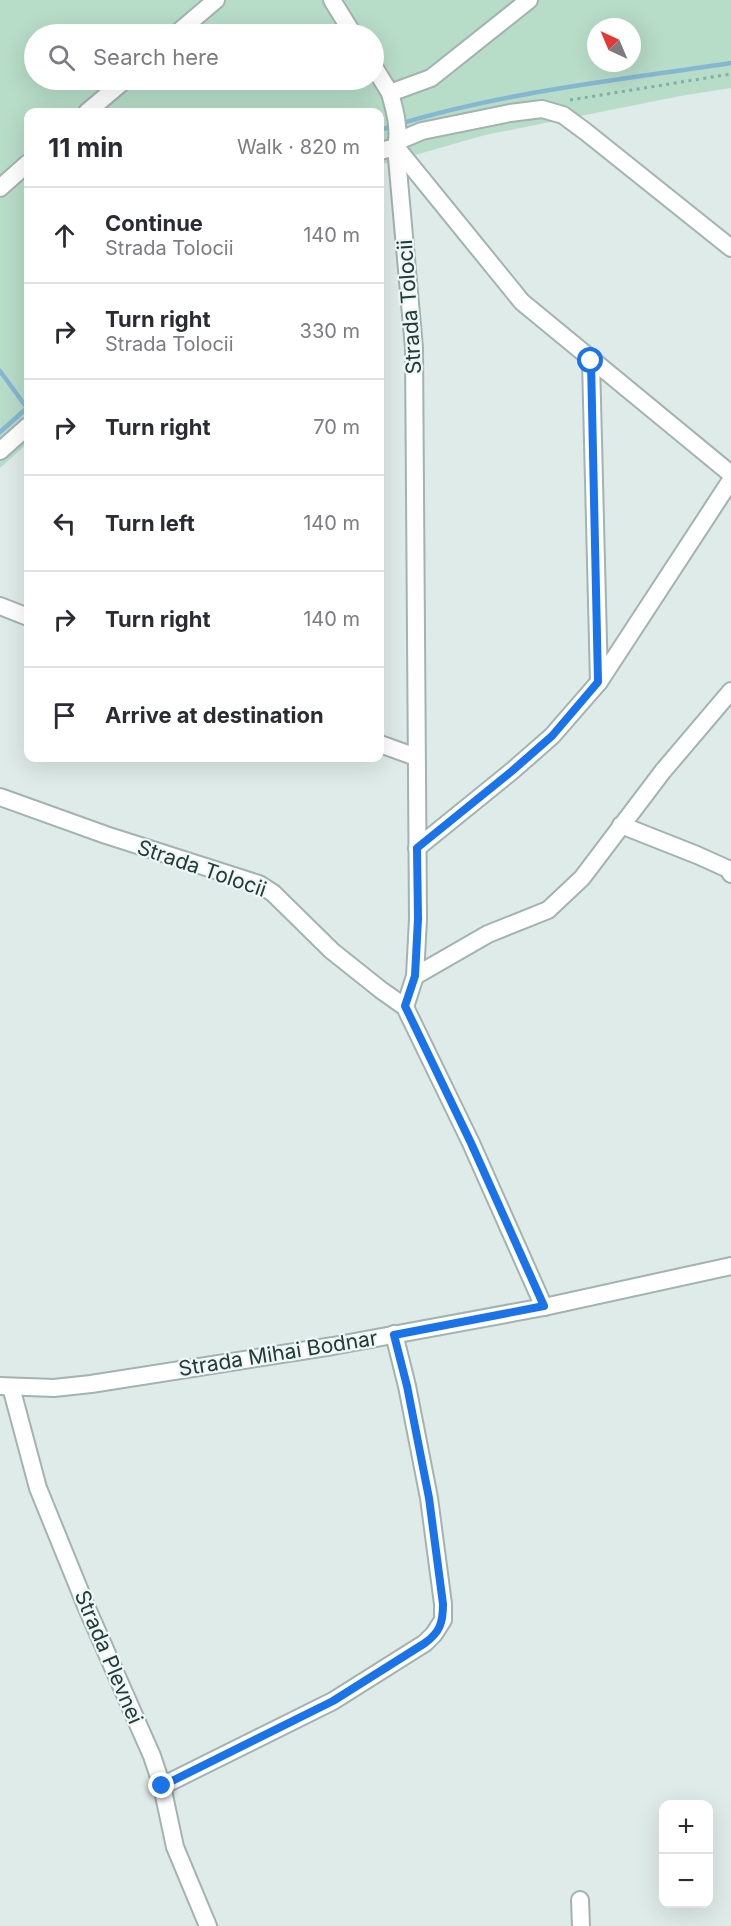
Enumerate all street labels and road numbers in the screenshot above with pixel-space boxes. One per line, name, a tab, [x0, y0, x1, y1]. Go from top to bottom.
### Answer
street label: Strada Tolocii	[392, 239, 426, 375]
street label: Strada Tolocii	[134, 834, 270, 902]
street label: Strada Mihai Bodnar	[177, 1325, 379, 1381]
street label: Strada Plevnei	[70, 1587, 148, 1727]

